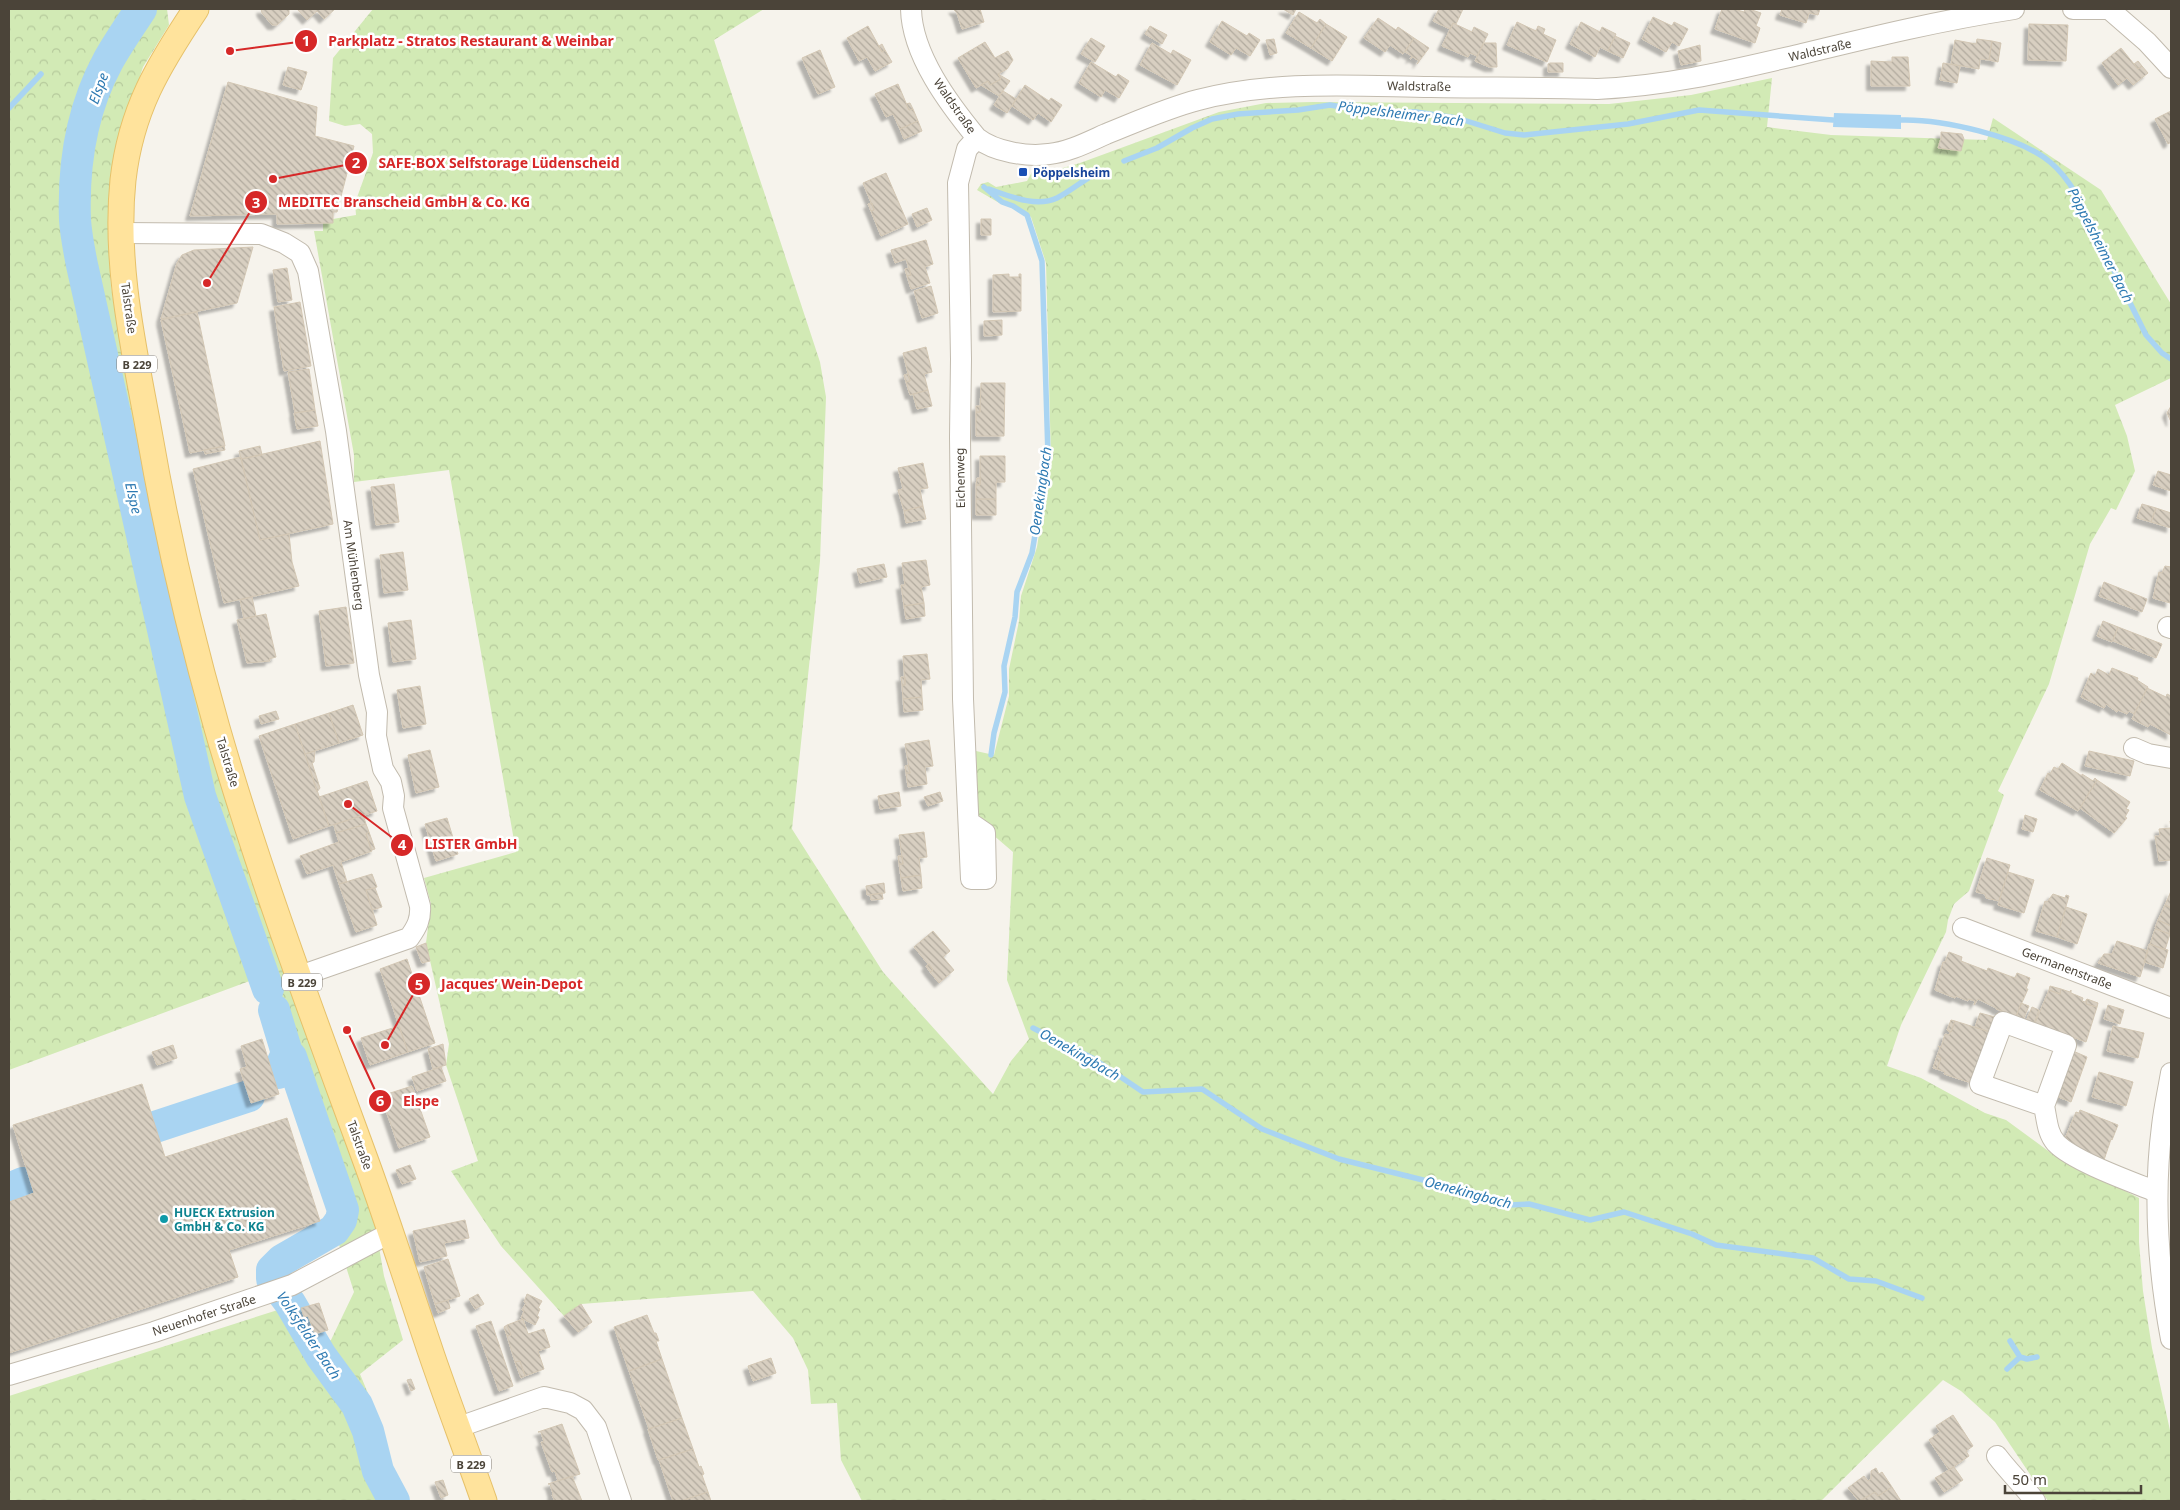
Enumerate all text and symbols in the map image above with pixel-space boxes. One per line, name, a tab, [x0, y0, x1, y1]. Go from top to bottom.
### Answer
callout: Parkplatz - Stratos Restaurant & Weinbar	[293, 27, 624, 56]
text: 1	[302, 30, 310, 50]
text: Parkplatz - Stratos Restaurant & Weinbar	[328, 31, 615, 50]
street label: Waldstraße	[1787, 34, 1853, 65]
water label: Elspe	[84, 70, 112, 106]
street label: Waldstraße	[930, 75, 980, 137]
street label: Waldstraße	[1387, 77, 1451, 95]
water label: Pöppelsheimer Bach	[1337, 96, 1465, 130]
callout: SAFE-BOX Selfstorage Lüdenscheid	[343, 148, 629, 177]
text: 2	[352, 152, 361, 172]
text: SAFE-BOX Selfstorage Lüdenscheid	[378, 153, 620, 172]
place label: Pöppelsheim	[1033, 164, 1110, 181]
marker: Pöppelsheim	[1017, 166, 1029, 178]
water label: Pöppelsheimer Bach	[2064, 184, 2138, 306]
callout: MEDITEC Branscheid GmbH & Co. KG	[243, 188, 540, 217]
text: 3	[252, 192, 260, 212]
text: MEDITEC Branscheid GmbH & Co. KG	[278, 192, 530, 211]
street label: Talstraße	[117, 281, 141, 335]
road number: B 229	[117, 356, 157, 372]
water label: Oenekingbach	[1024, 445, 1056, 537]
street label: Eichenweg	[951, 447, 969, 509]
water label: Elspe	[121, 480, 147, 516]
street label: Am Mühlenberg	[339, 519, 369, 611]
street label: Talstraße	[212, 735, 244, 789]
callout: LISTER GmbH	[389, 830, 527, 859]
text: 4	[398, 834, 407, 854]
text: LISTER GmbH	[424, 834, 518, 853]
street label: Germanenstraße	[2019, 943, 2115, 993]
callout: Jacques’ Wein-Depot	[406, 970, 593, 999]
road number: B 229	[282, 974, 322, 990]
text: 5	[415, 974, 423, 994]
text: Jacques’ Wein-Depot	[439, 974, 583, 993]
water label: Oenekingbach	[1037, 1023, 1123, 1085]
callout: Elspe	[368, 1087, 449, 1116]
text: 6	[376, 1090, 385, 1110]
text: Elspe	[403, 1091, 439, 1110]
street label: Talstraße	[343, 1118, 377, 1172]
water label: Oenekingbach	[1422, 1171, 1514, 1213]
place label: HUECK Extrusion GmbH & Co. KG	[174, 1204, 275, 1235]
marker: HUECK Extrusion GmbH & Co. KG	[158, 1213, 170, 1225]
water label: Volksfelder Bach	[273, 1287, 345, 1383]
street label: Neuenhofer Straße	[150, 1290, 258, 1340]
road number: B 229	[451, 1456, 491, 1472]
scale bar	[2005, 1462, 2141, 1494]
text: 50 m	[2012, 1469, 2047, 1489]

